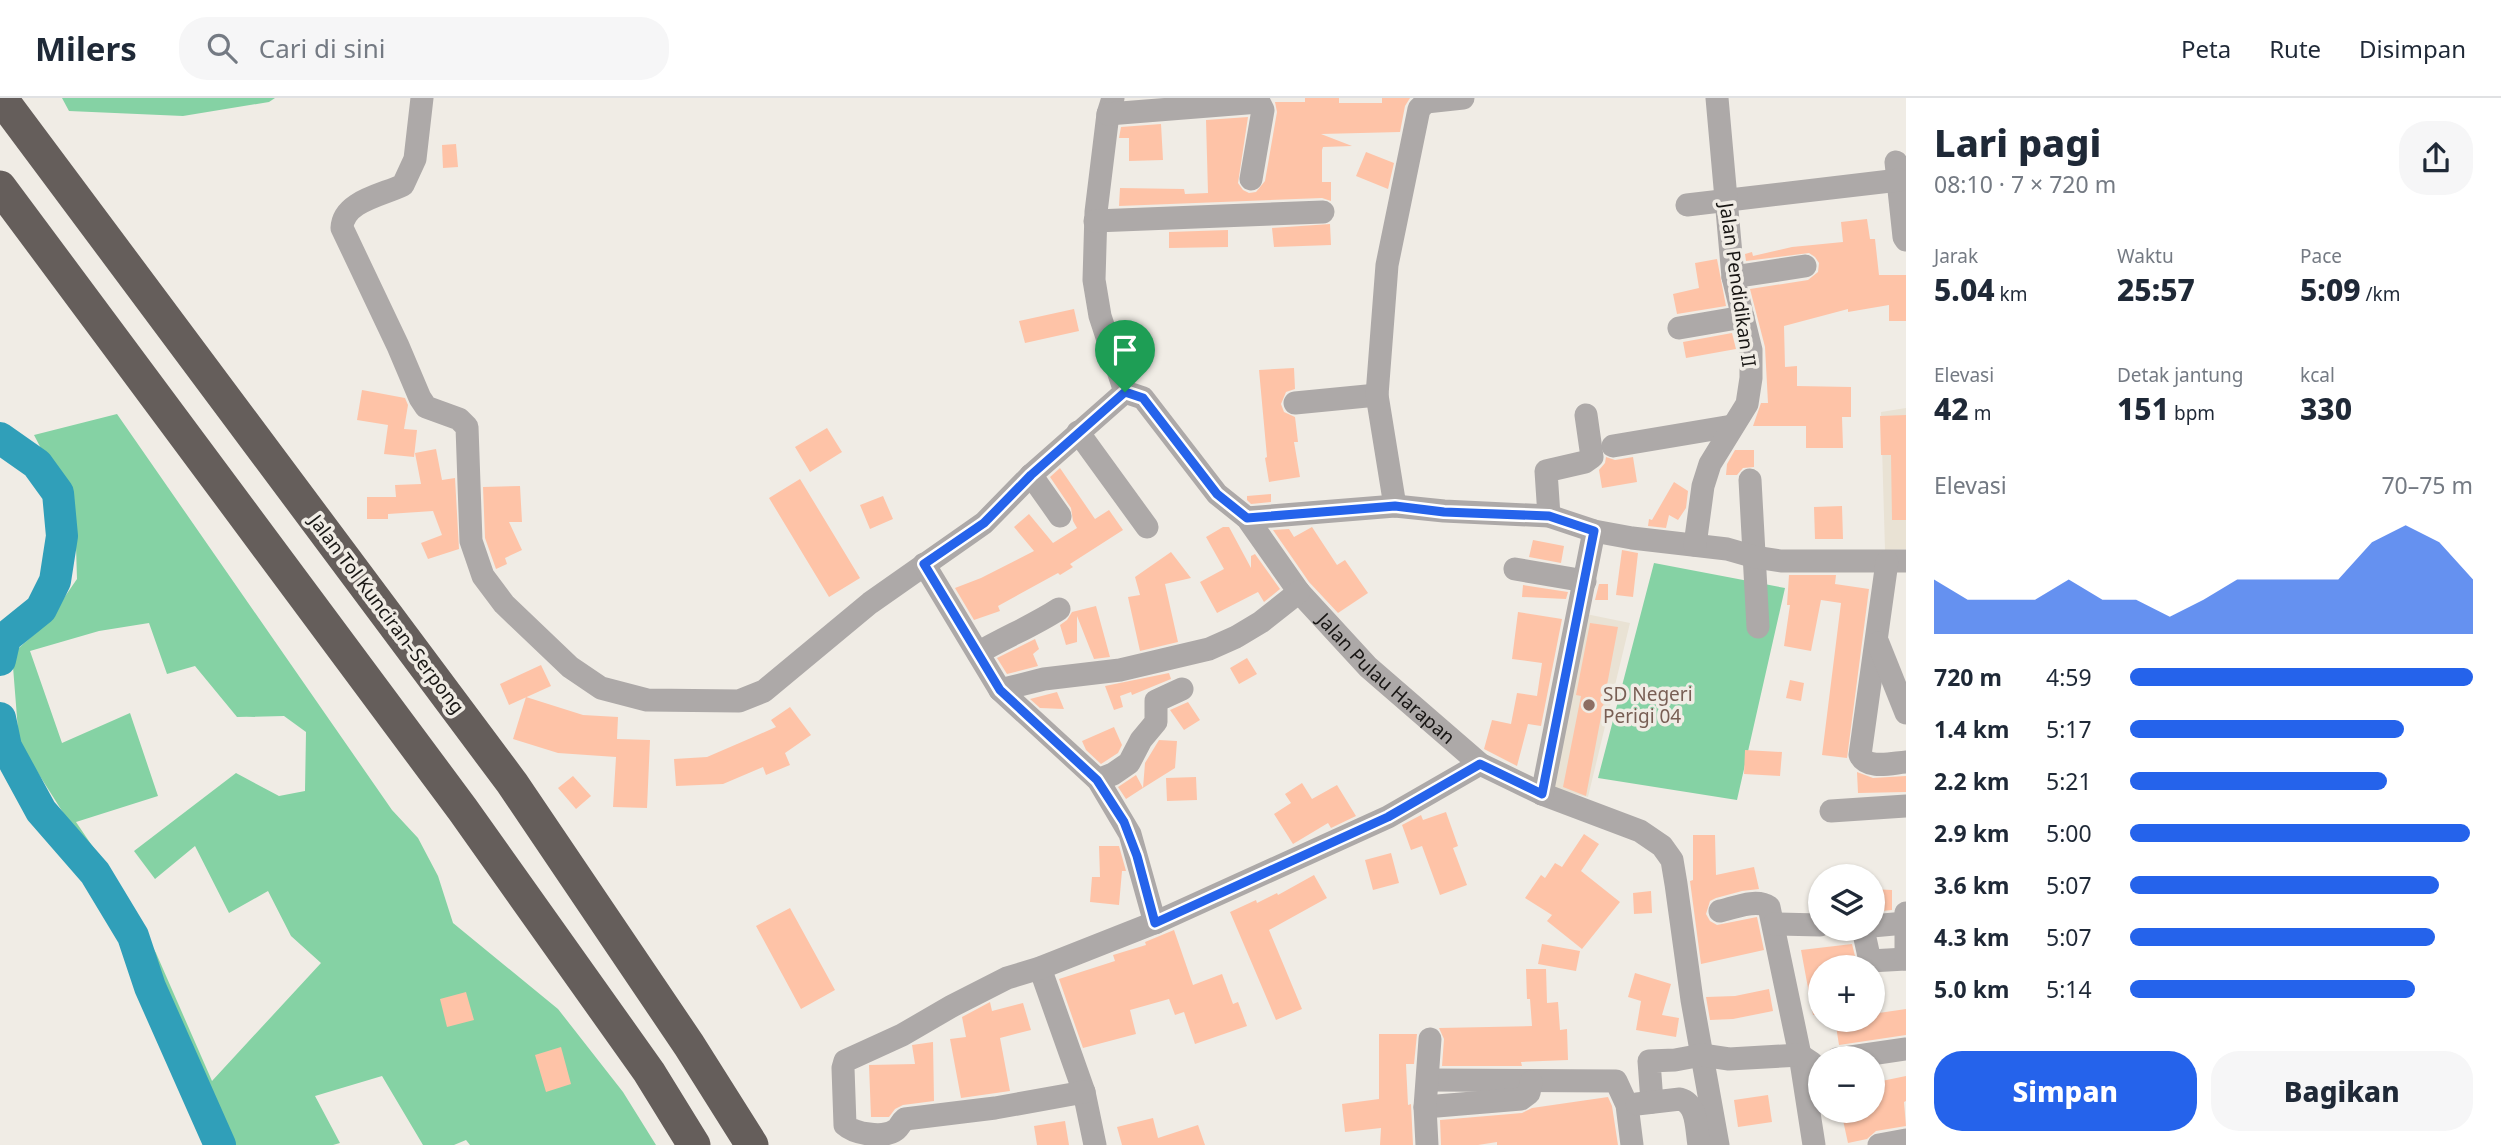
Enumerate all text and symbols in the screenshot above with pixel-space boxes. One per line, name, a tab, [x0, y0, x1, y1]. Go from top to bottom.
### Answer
search box	[179, 17, 669, 80]
text: Milers	[35, 26, 137, 71]
icon: search	[203, 29, 241, 67]
text: Cari di sini	[259, 30, 385, 66]
text: Peta	[2181, 32, 2231, 65]
text: Rute	[2269, 32, 2321, 65]
text: Disimpan	[2359, 32, 2466, 65]
text: Lari pagi	[1934, 116, 2101, 168]
button: share	[2399, 121, 2473, 195]
text: 08:10 · 7 × 720 m	[1934, 168, 2116, 200]
street label: Jalan Pendidikan II	[1713, 199, 1762, 369]
text: Jarak	[1934, 243, 1978, 269]
text: Waktu	[2117, 243, 2174, 269]
text: Pace	[2300, 243, 2342, 269]
text: 5.04	[1934, 269, 1995, 310]
text: 25:57	[2117, 269, 2195, 310]
text: 5:09	[2300, 269, 2361, 310]
text: km	[1995, 281, 2027, 307]
text: /km	[2361, 281, 2401, 307]
pin	[1095, 320, 1155, 392]
icon: arrive	[1106, 331, 1144, 369]
text: Elevasi	[1934, 362, 1994, 388]
text: Detak jantung	[2117, 362, 2244, 388]
text: kcal	[2300, 362, 2335, 388]
text: 42	[1934, 388, 1969, 429]
text: 151	[2117, 388, 2169, 429]
text: 330	[2300, 388, 2352, 429]
text: m	[1969, 400, 1991, 426]
text: bpm	[2169, 400, 2215, 426]
text: Elevasi	[1934, 469, 2007, 501]
text: 70–75 m	[2381, 469, 2473, 501]
street label: Jalan Tol Kunciran–Serpong	[302, 508, 470, 719]
street label: Jalan Pulau Harapan	[1310, 606, 1461, 750]
text: 720 m	[1934, 661, 2002, 693]
text: 4:59	[2046, 661, 2092, 693]
place label: SD Negeri Perigi 04	[1603, 681, 1693, 729]
marker: SD Negeri Perigi 04	[1581, 697, 1597, 713]
text: 1.4 km	[1934, 713, 2009, 745]
text: 5:17	[2046, 713, 2092, 745]
text: 2.2 km	[1934, 765, 2009, 797]
text: 5:21	[2046, 765, 2092, 797]
text: 2.9 km	[1934, 817, 2009, 849]
text: 5:00	[2046, 817, 2092, 849]
map controls	[1808, 864, 1885, 1123]
button: layers	[1808, 864, 1885, 941]
text: 3.6 km	[1934, 869, 2009, 901]
text: 5:07	[2046, 869, 2092, 901]
text: 4.3 km	[1934, 921, 2009, 953]
text: 5:07	[2046, 921, 2092, 953]
button: +	[1808, 955, 1885, 1032]
text: 5.0 km	[1934, 973, 2009, 1005]
text: 5:14	[2046, 973, 2092, 1005]
button: −	[1808, 1046, 1885, 1123]
button: Simpan	[1934, 1051, 2197, 1131]
button: Bagikan	[2211, 1051, 2473, 1131]

